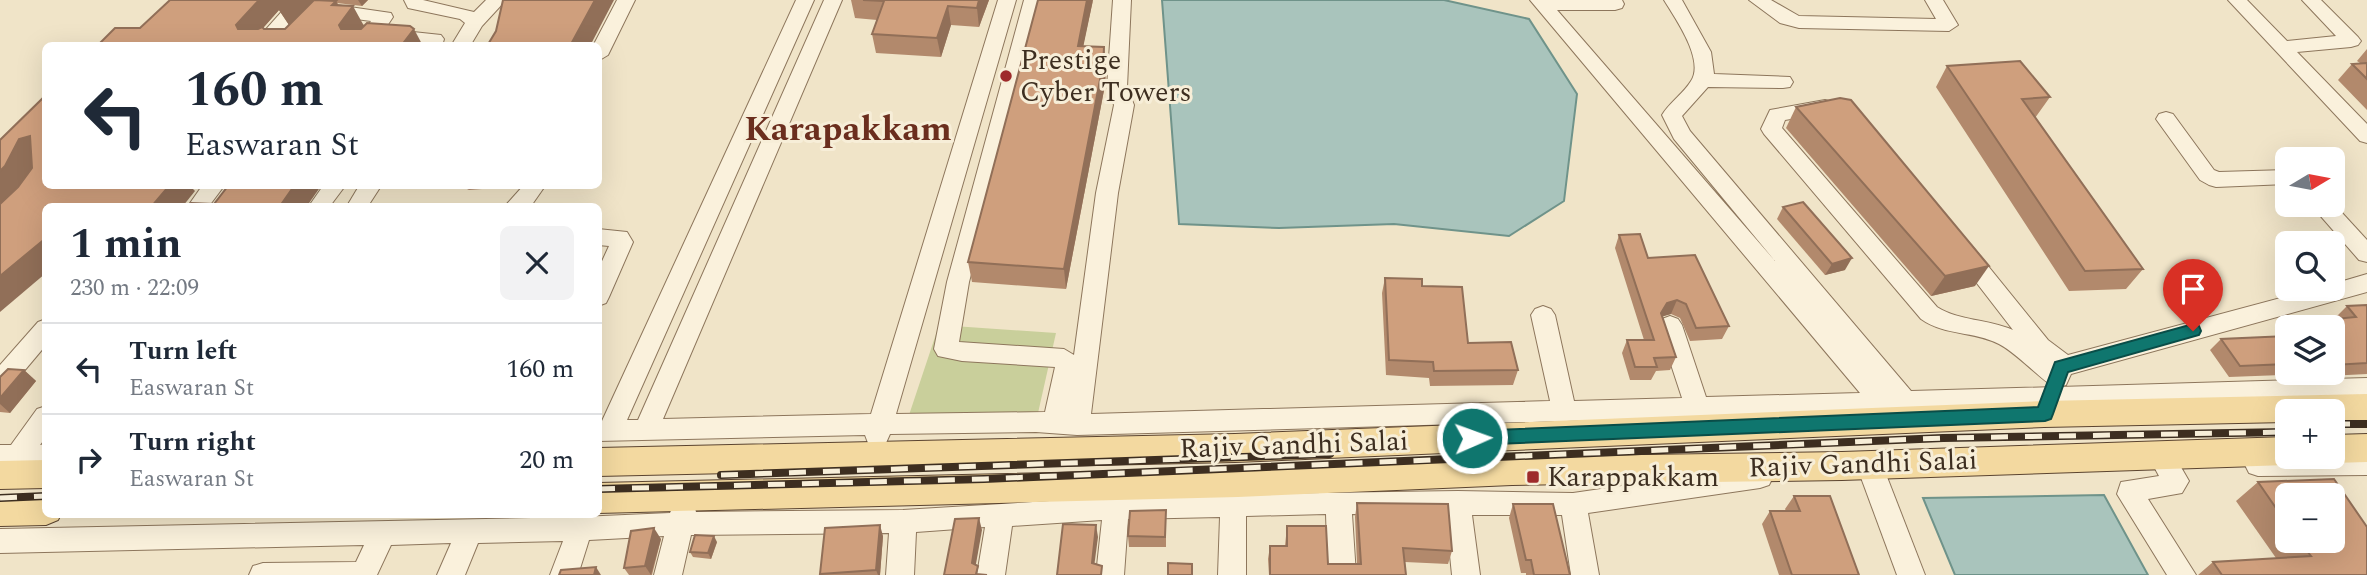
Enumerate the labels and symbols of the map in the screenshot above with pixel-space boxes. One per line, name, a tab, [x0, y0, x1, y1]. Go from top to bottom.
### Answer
place label: Prestige Cyber Towers	[1020, 39, 1192, 114]
marker: Prestige Cyber Towers	[998, 68, 1014, 84]
district label: Karapakkam	[744, 103, 952, 156]
north arrow	[2275, 147, 2345, 217]
pin	[2163, 259, 2223, 331]
position arrow	[1435, 401, 1509, 475]
street label: Rajiv Gandhi Salai	[1179, 420, 1409, 470]
street label: Rajiv Gandhi Salai	[1748, 439, 1978, 489]
place label: Karappakkam	[1547, 456, 1719, 499]
marker: Karappakkam	[1525, 469, 1541, 485]

